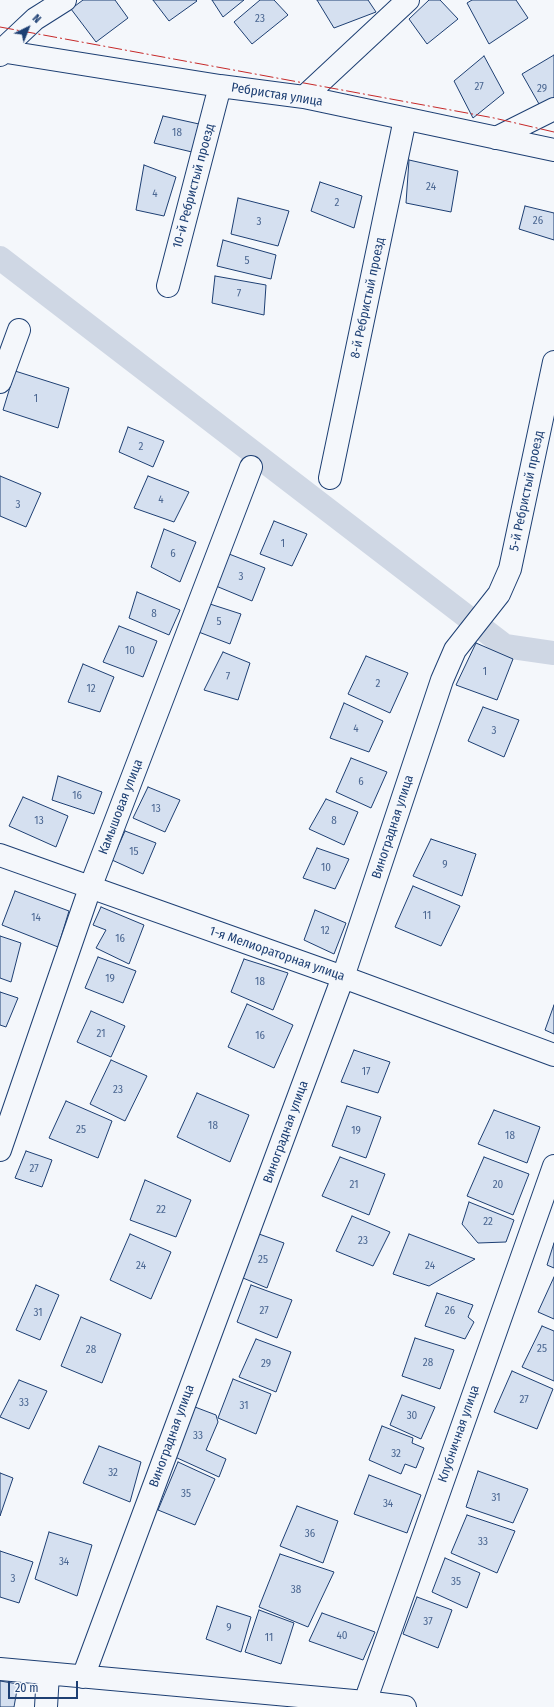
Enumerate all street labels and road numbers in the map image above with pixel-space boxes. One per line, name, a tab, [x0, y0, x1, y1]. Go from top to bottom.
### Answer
street label: Ребристая улица	[230, 80, 324, 110]
street label: 10-й Ребристый проезд	[170, 122, 218, 250]
street label: 8-й Ребристый проезд	[348, 236, 388, 360]
street label: 5-й Ребристый проезд	[507, 429, 547, 553]
street label: Камышовая улица	[96, 757, 146, 857]
street label: Виноградная улица	[369, 773, 417, 881]
street label: 1-я Мелиораторная улица	[207, 923, 347, 985]
street label: Виноградная улица	[260, 1079, 312, 1185]
street label: Виноградная улица	[146, 1383, 198, 1489]
street label: Клубничная улица	[435, 1383, 483, 1485]

